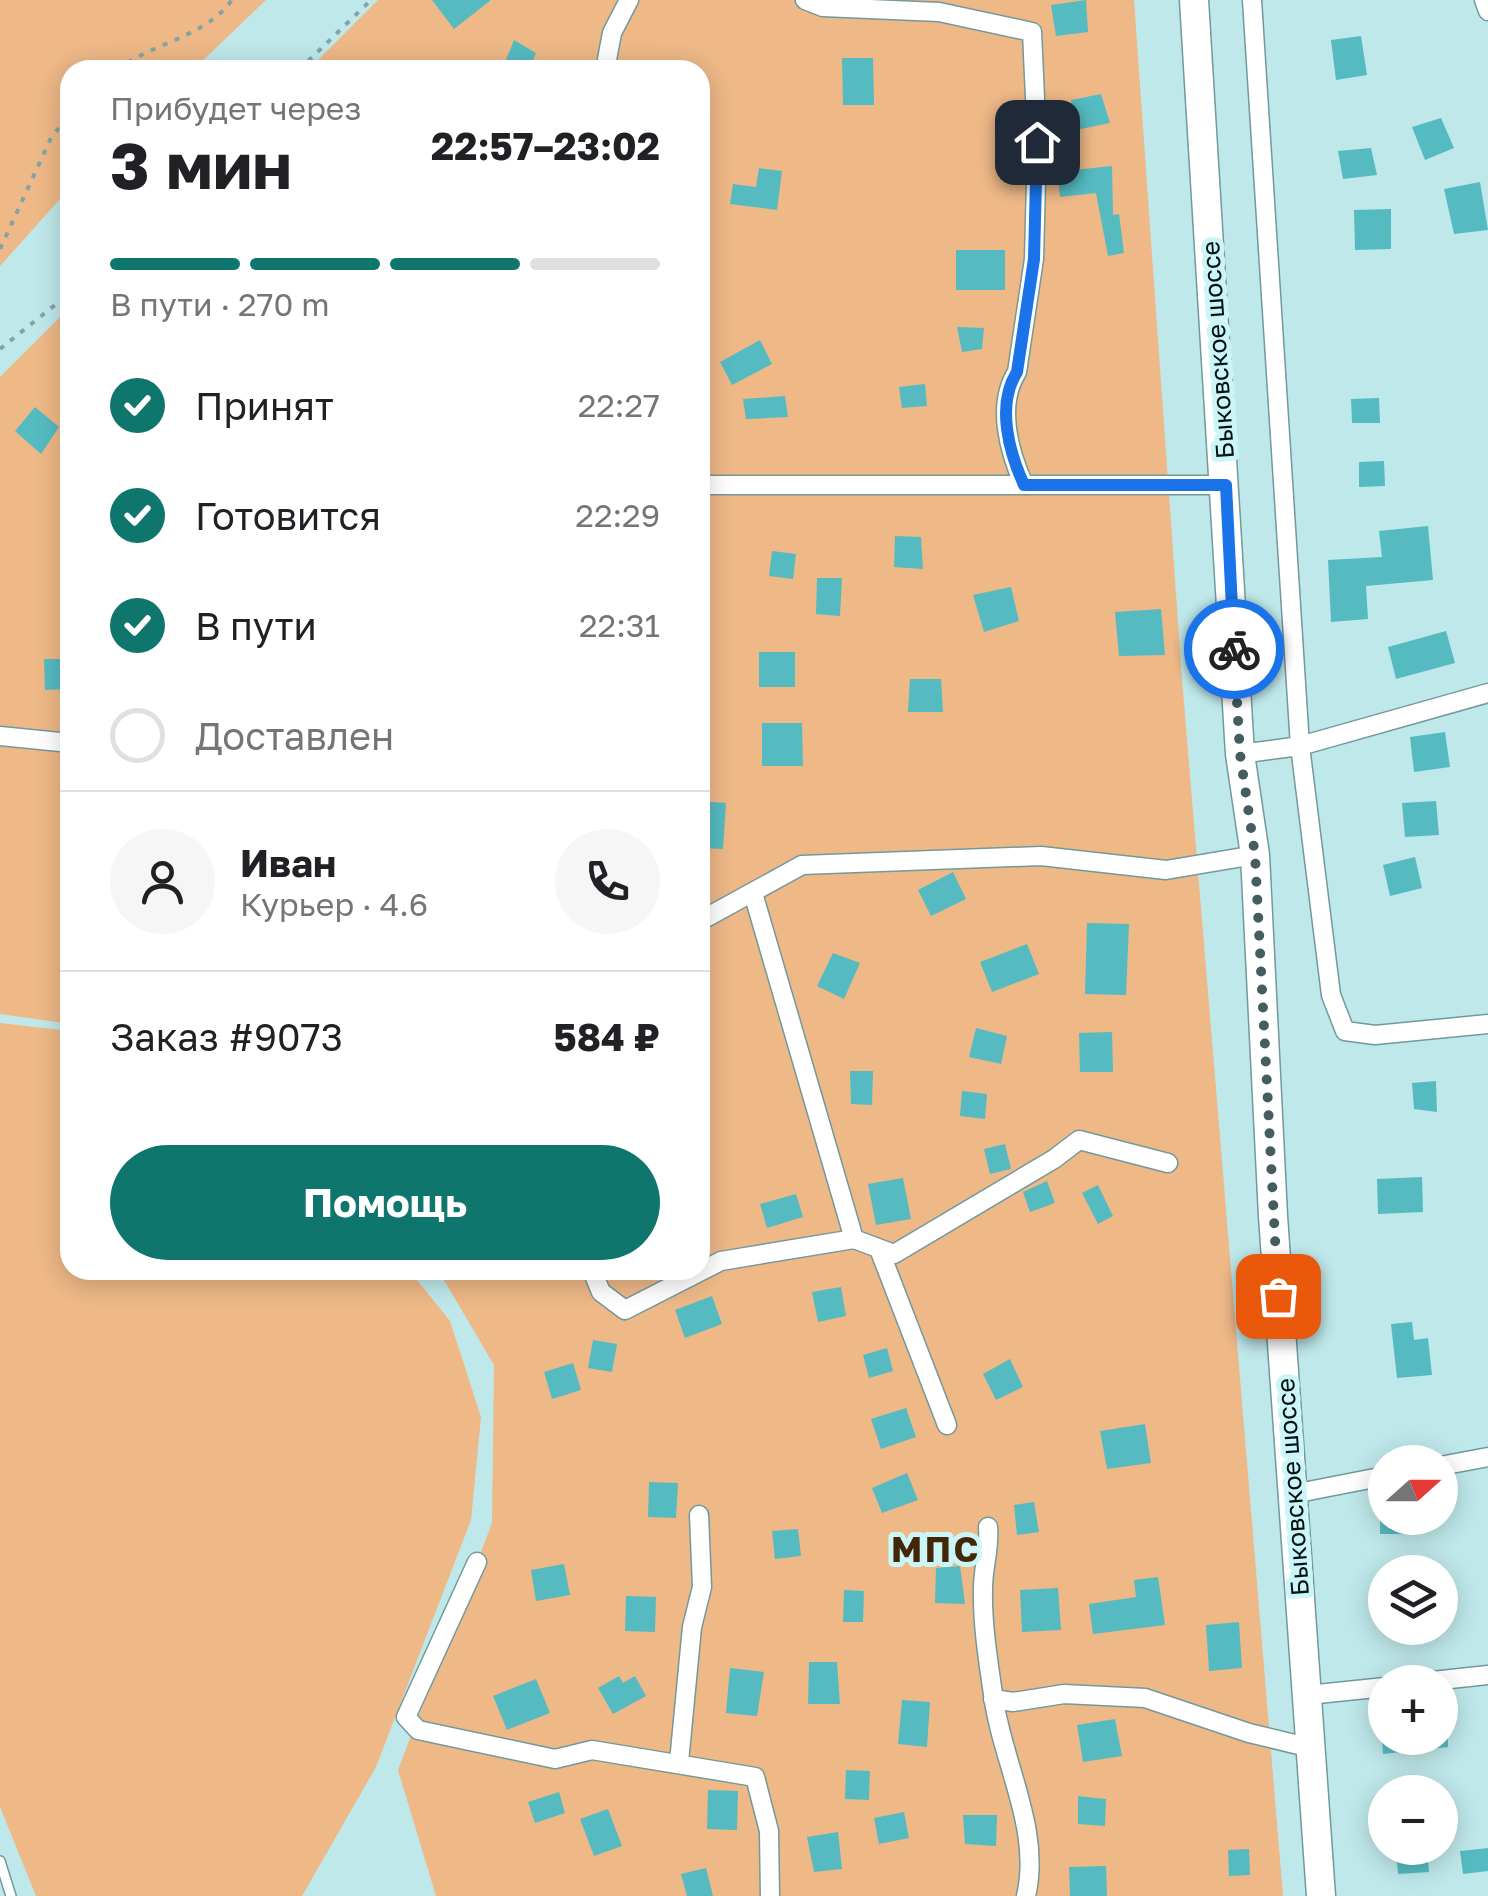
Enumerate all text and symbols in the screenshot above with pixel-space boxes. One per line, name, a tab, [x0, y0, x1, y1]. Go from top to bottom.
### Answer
text: Прибудет через	[110, 89, 361, 127]
pin	[995, 100, 1080, 185]
icon: home	[1010, 115, 1065, 170]
text: 22:57–23:02	[431, 123, 660, 168]
text: 3 мин	[110, 125, 292, 203]
street label: Быковское шоссе	[1194, 240, 1240, 460]
text: В пути · 270 m	[110, 285, 330, 323]
icon: check	[110, 378, 165, 433]
text: Принят	[195, 383, 334, 428]
text: 22:27	[578, 386, 660, 424]
icon: check	[110, 488, 165, 543]
text: Готовится	[195, 493, 381, 538]
text: 22:29	[575, 496, 660, 534]
icon: check	[110, 598, 165, 653]
courier	[1184, 599, 1284, 699]
text: В пути	[195, 603, 317, 648]
text: 22:31	[579, 606, 660, 644]
icon: bike	[1207, 622, 1262, 677]
text: Доставлен	[195, 713, 394, 758]
button: person	[110, 829, 215, 934]
button: phone	[555, 829, 660, 934]
text: Иван	[240, 840, 336, 885]
text: Курьер · 4.6	[240, 885, 428, 923]
text: Заказ #9073	[110, 1014, 343, 1059]
text: 584 ₽	[554, 1014, 660, 1059]
button: Помощь	[110, 1145, 660, 1260]
pin	[1236, 1254, 1321, 1339]
icon: bag	[1251, 1269, 1306, 1324]
street label: Быковское шоссе	[1269, 1377, 1315, 1597]
north arrow	[1368, 1445, 1458, 1535]
map controls	[1368, 1445, 1458, 1865]
district label: МПС	[891, 1528, 981, 1570]
button: layers	[1368, 1555, 1458, 1645]
button: +	[1368, 1665, 1458, 1755]
button: −	[1368, 1775, 1458, 1865]

